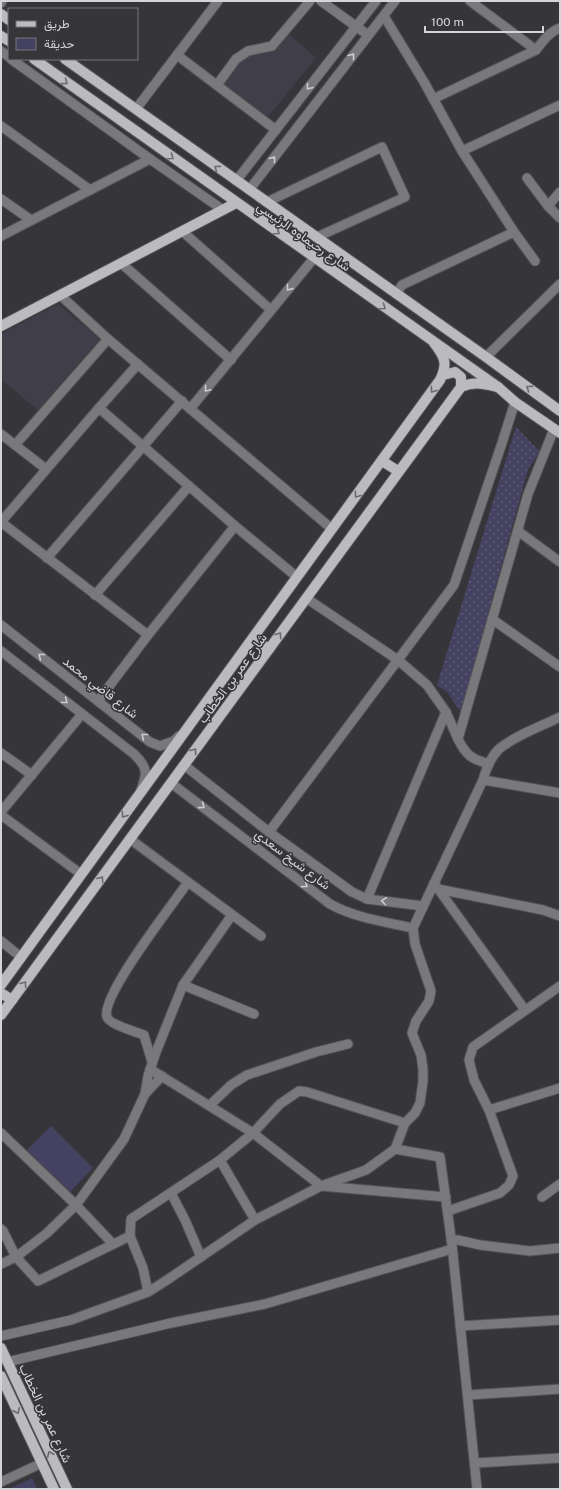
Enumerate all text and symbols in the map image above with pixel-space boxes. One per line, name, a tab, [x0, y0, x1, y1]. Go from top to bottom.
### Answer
legend	[8, 8, 138, 60]
scale bar	[425, 8, 543, 34]
text: 100 m	[431, 15, 464, 29]
text: طريق	[44, 17, 70, 32]
text: حديقة	[44, 37, 74, 51]
one-way arrow	[348, 53, 355, 60]
one-way arrow	[61, 77, 68, 84]
one-way arrow	[307, 83, 314, 90]
one-way arrow	[167, 152, 174, 160]
one-way arrow	[268, 156, 275, 163]
one-way arrow	[214, 165, 221, 172]
street label: شارع رحيماوه الرئيسي	[252, 198, 353, 277]
one-way arrow	[273, 227, 280, 234]
one-way arrow	[287, 284, 294, 291]
one-way arrow	[379, 302, 386, 309]
one-way arrow	[204, 384, 211, 391]
one-way arrow	[431, 385, 438, 392]
one-way arrow	[526, 386, 533, 393]
one-way arrow	[355, 490, 362, 497]
street label: شارع عمر بن الخطاب	[195, 631, 272, 727]
one-way arrow	[274, 632, 281, 639]
street label: شارع قاضي محمد	[58, 653, 141, 724]
one-way arrow	[39, 654, 46, 661]
one-way arrow	[61, 696, 68, 703]
one-way arrow	[141, 734, 148, 741]
one-way arrow	[189, 748, 197, 755]
one-way arrow	[198, 802, 205, 809]
one-way arrow	[122, 811, 129, 818]
street label: شارع شيخ سعدي	[250, 826, 333, 895]
one-way arrow	[96, 876, 103, 883]
one-way arrow	[301, 880, 308, 887]
one-way arrow	[381, 897, 387, 906]
one-way arrow	[19, 981, 26, 988]
street label: شارع عمر بن الخطاب	[14, 1361, 75, 1466]
one-way arrow	[13, 1407, 21, 1414]
one-way arrow	[47, 1450, 55, 1458]

